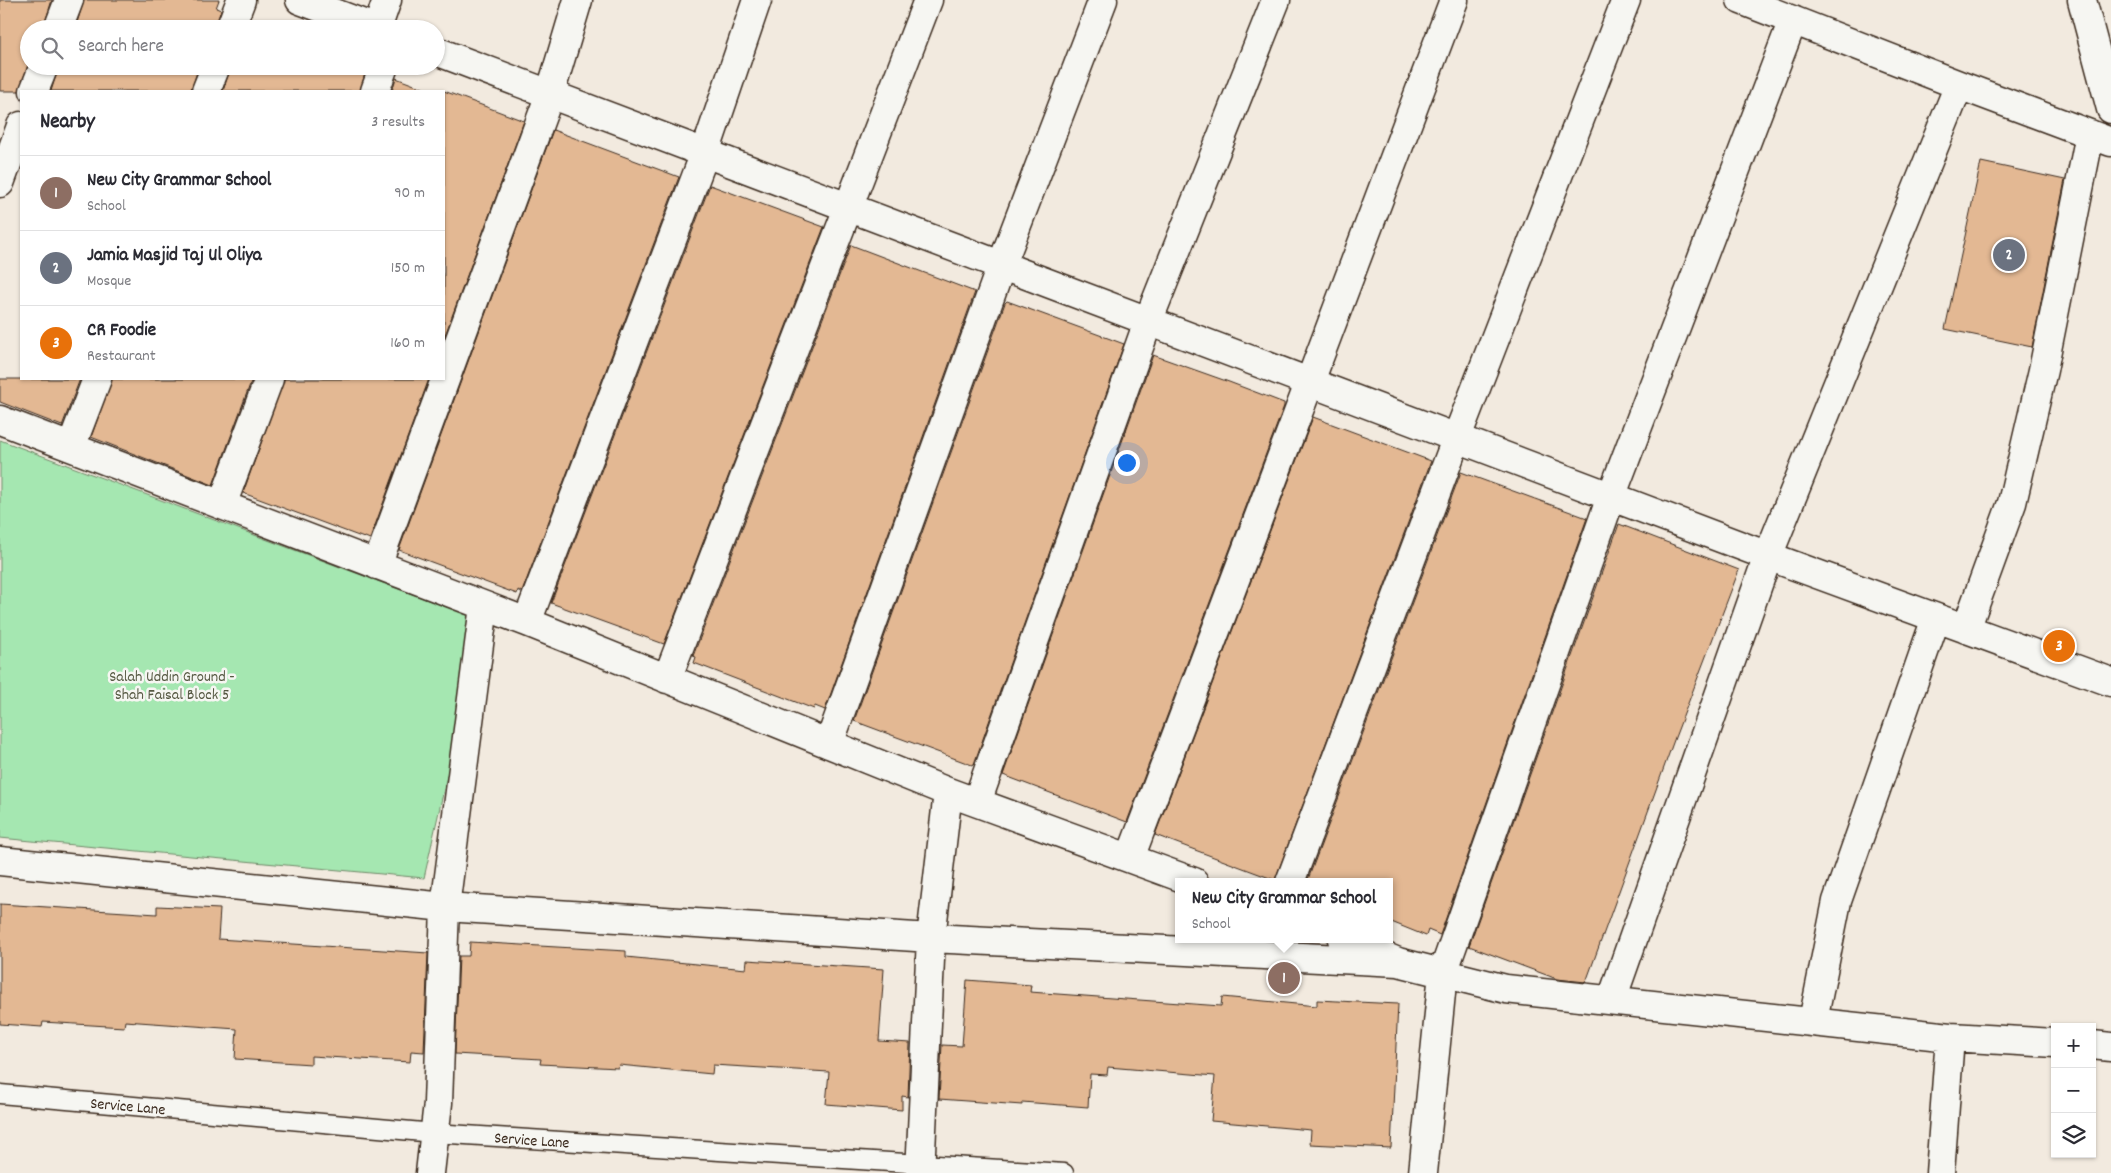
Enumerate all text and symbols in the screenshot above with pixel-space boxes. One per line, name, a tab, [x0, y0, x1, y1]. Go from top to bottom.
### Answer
search box	[20, 20, 445, 75]
icon: search	[38, 34, 66, 62]
text: Search here	[78, 34, 164, 61]
text: Nearby	[40, 108, 95, 138]
text: 3 results	[371, 111, 425, 134]
text: New City Grammar School	[87, 168, 271, 195]
text: 1	[54, 182, 58, 205]
text: 90 m	[394, 182, 425, 205]
text: School	[87, 195, 126, 218]
pin: 2	[1993, 236, 2025, 274]
text: Jamia Masjid Taj Ul Oliya	[87, 243, 262, 270]
text: 2	[53, 257, 60, 280]
text: 150 m	[391, 257, 425, 280]
text: Mosque	[87, 270, 131, 293]
text: CR Foodie	[87, 318, 156, 345]
text: 3	[52, 332, 60, 355]
text: 160 m	[390, 332, 425, 355]
text: Restaurant	[87, 345, 156, 368]
your location	[1114, 450, 1140, 476]
pin: 3	[2043, 627, 2075, 665]
park label: Salah Uddin Ground - Shah Faisal Block 5	[109, 666, 235, 707]
popup	[1175, 878, 1393, 943]
text: New City Grammar School	[1192, 886, 1376, 913]
text: School	[1192, 913, 1231, 936]
pin: 1	[1268, 959, 1300, 997]
map controls	[2051, 1023, 2096, 1158]
button: +	[2051, 1023, 2096, 1068]
button: −	[2051, 1068, 2096, 1113]
street label: Service Lane	[89, 1093, 166, 1122]
button: layers	[2051, 1113, 2096, 1158]
street label: Service Lane	[493, 1127, 570, 1156]

